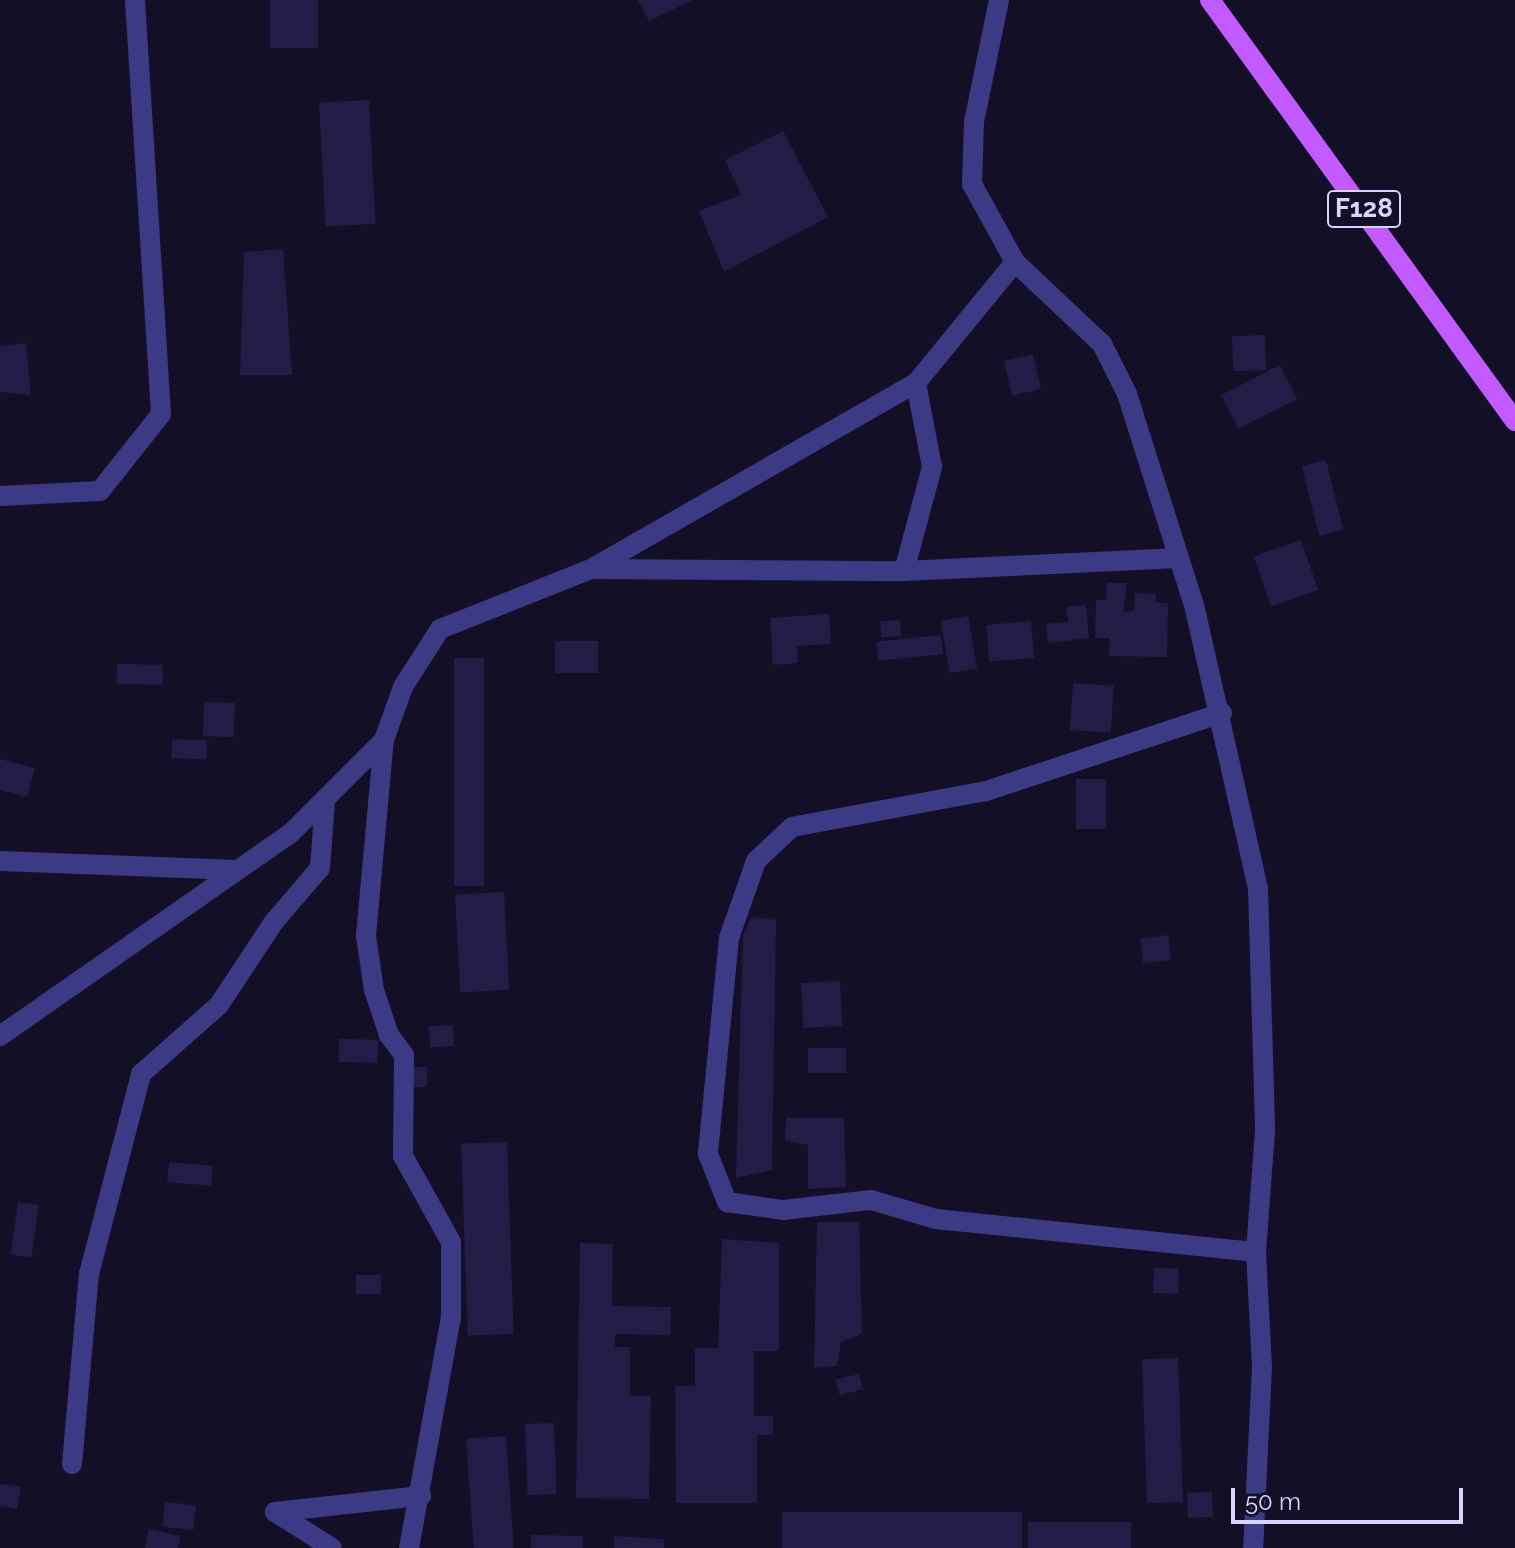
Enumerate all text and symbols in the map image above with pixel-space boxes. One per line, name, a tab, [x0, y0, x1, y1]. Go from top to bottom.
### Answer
road number: F128	[1326, 187, 1402, 231]
scale bar	[1235, 1472, 1467, 1522]
text: 50 m	[1245, 1487, 1301, 1516]

